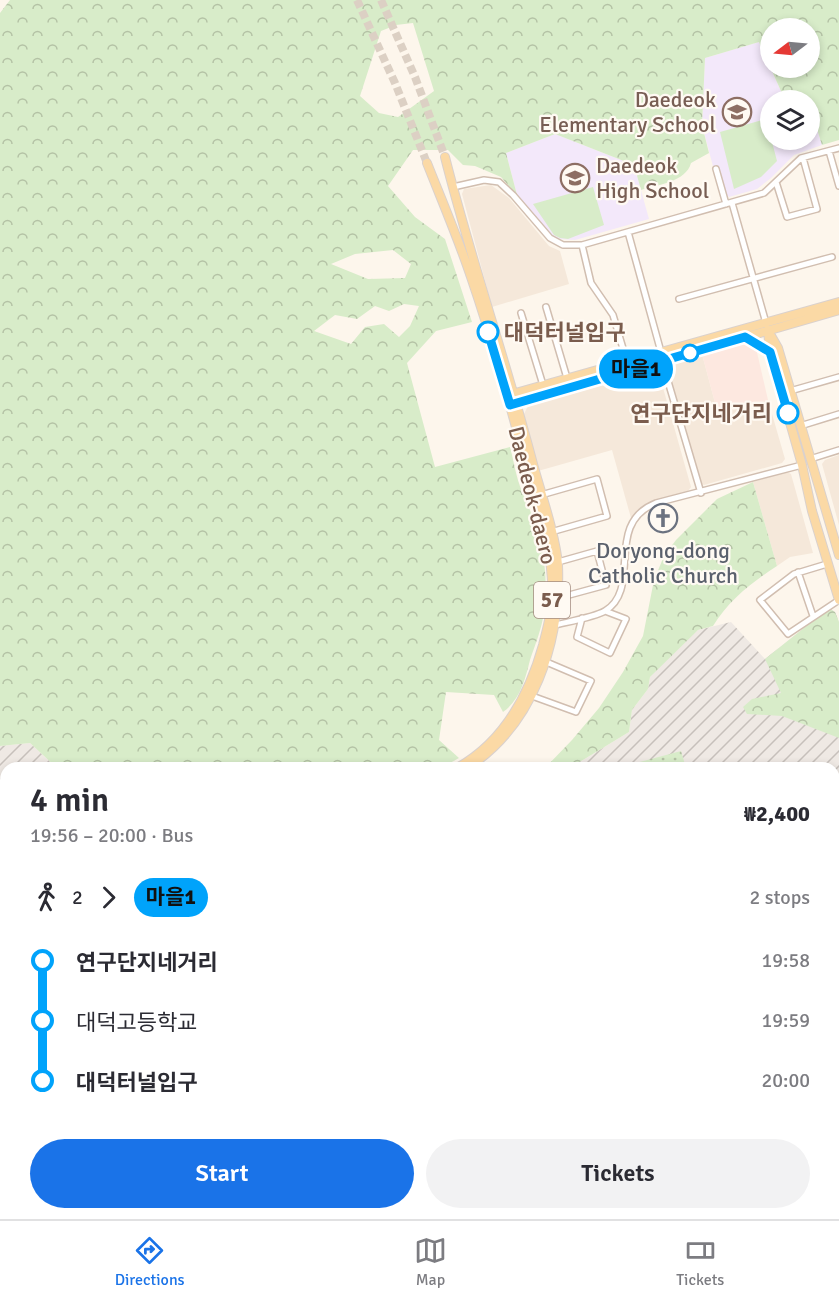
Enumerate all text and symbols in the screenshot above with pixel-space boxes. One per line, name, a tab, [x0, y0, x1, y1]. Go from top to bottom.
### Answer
north arrow	[760, 18, 820, 78]
map controls	[760, 18, 820, 150]
place label: Daedeok Elementary School	[539, 86, 716, 138]
button: layers	[760, 90, 820, 150]
school or university icon: Daedeok Elementary School	[721, 96, 753, 128]
place label: Daedeok High School	[596, 152, 709, 204]
school or university icon: Daedeok High School	[559, 162, 591, 194]
place label: 대덕터널입구	[504, 319, 625, 346]
marker: 대덕터널입구	[477, 321, 499, 343]
unlabelled marker	[681, 344, 699, 362]
line badge: 마을1	[602, 350, 670, 388]
text: 마을1	[611, 356, 661, 382]
place label: 연구단지네거리	[630, 400, 772, 427]
marker: 연구단지네거리	[777, 402, 799, 424]
street label: Daedeok-daero	[502, 423, 563, 567]
church icon: Doryong-dong Catholic Church	[647, 502, 679, 534]
place label: Doryong-dong Catholic Church	[588, 537, 738, 589]
road number: 57	[534, 582, 570, 618]
text: 4 min	[30, 780, 109, 821]
text: ₩2,400	[744, 800, 810, 827]
text: 19:56 – 20:00 · Bus	[30, 823, 193, 848]
icon: walk	[30, 881, 63, 914]
icon: forward	[92, 881, 125, 914]
text: 마을1	[146, 884, 196, 910]
text: 2	[72, 885, 83, 910]
text: 2 stops	[749, 885, 810, 910]
text: 19:58	[761, 948, 810, 973]
text: 연구단지네거리	[76, 949, 218, 976]
text: 19:59	[761, 1008, 810, 1033]
text: 대덕고등학교	[76, 1009, 197, 1036]
text: 20:00	[761, 1068, 810, 1093]
text: 대덕터널입구	[76, 1069, 197, 1096]
button: Start	[30, 1139, 414, 1208]
button: Tickets	[426, 1139, 810, 1208]
tab: Directions	[115, 1234, 185, 1290]
tab: Map	[414, 1234, 447, 1290]
tab: Tickets	[676, 1234, 724, 1290]

